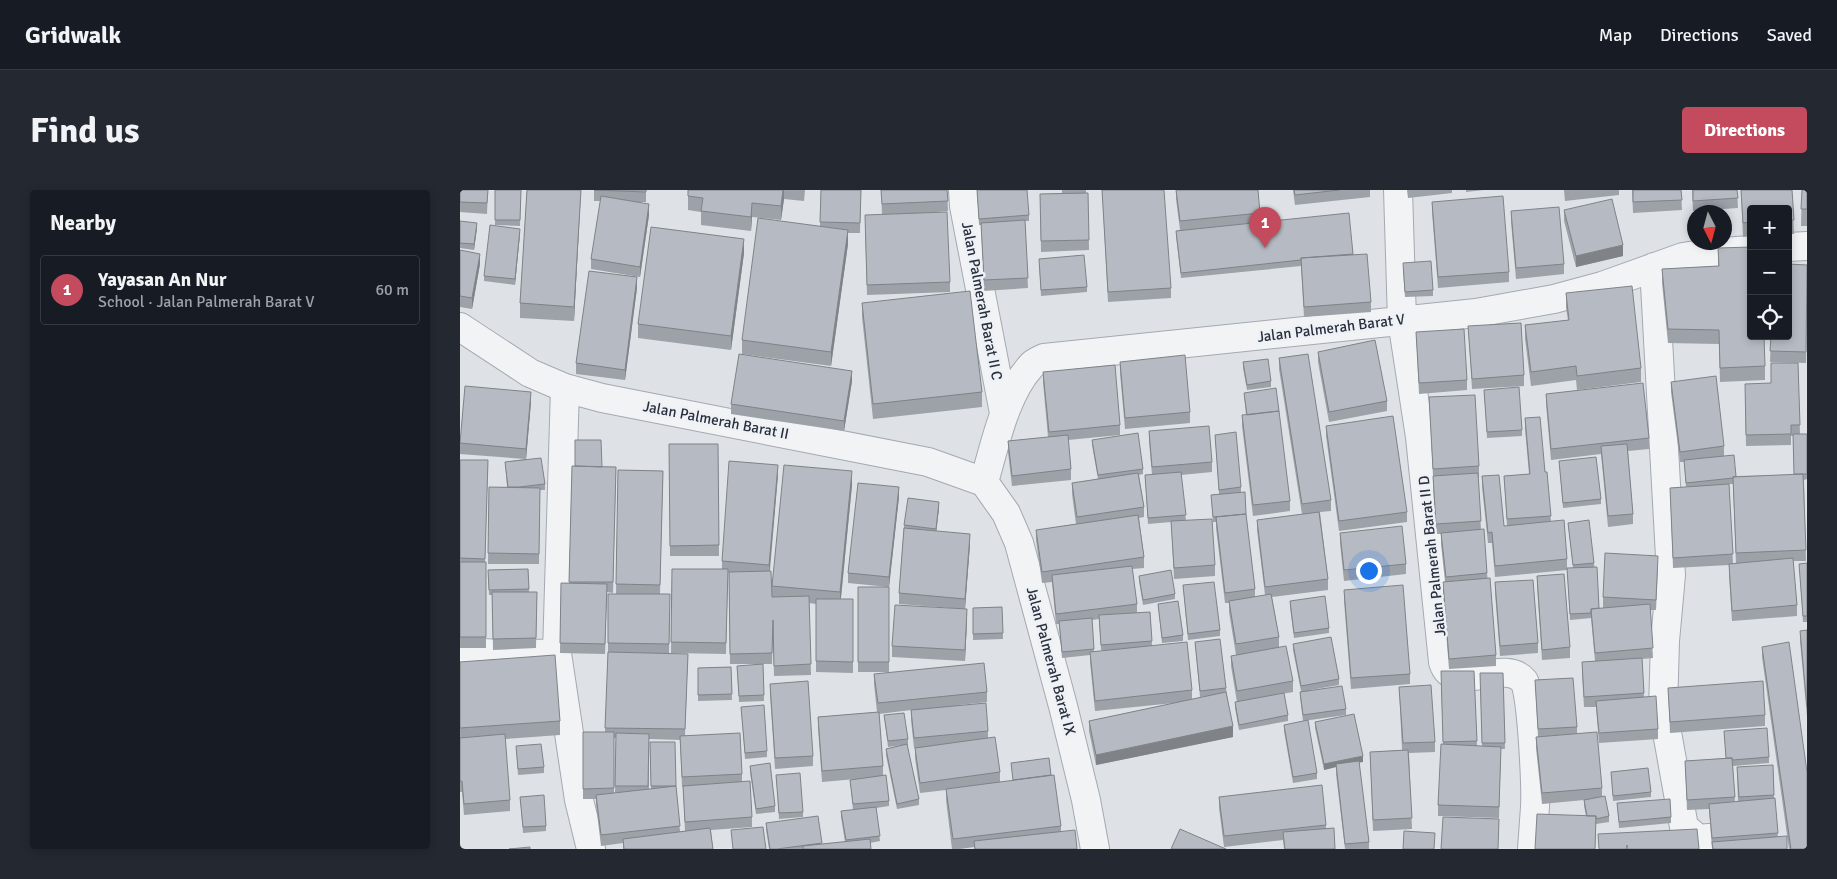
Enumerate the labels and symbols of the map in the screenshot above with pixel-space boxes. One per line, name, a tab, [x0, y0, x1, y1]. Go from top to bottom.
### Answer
north arrow	[1687, 205, 1732, 250]
pin: 1	[1249, 207, 1281, 248]
street label: Jalan Palmerah Barat II C	[958, 220, 1006, 382]
street label: Jalan Palmerah Barat V	[1256, 310, 1406, 346]
street label: Jalan Palmerah Barat II	[641, 397, 791, 443]
street label: Jalan Palmerah Barat II D	[1415, 475, 1449, 637]
your location	[1356, 558, 1382, 584]
street label: Jalan Palmerah Barat IX	[1023, 585, 1080, 737]

